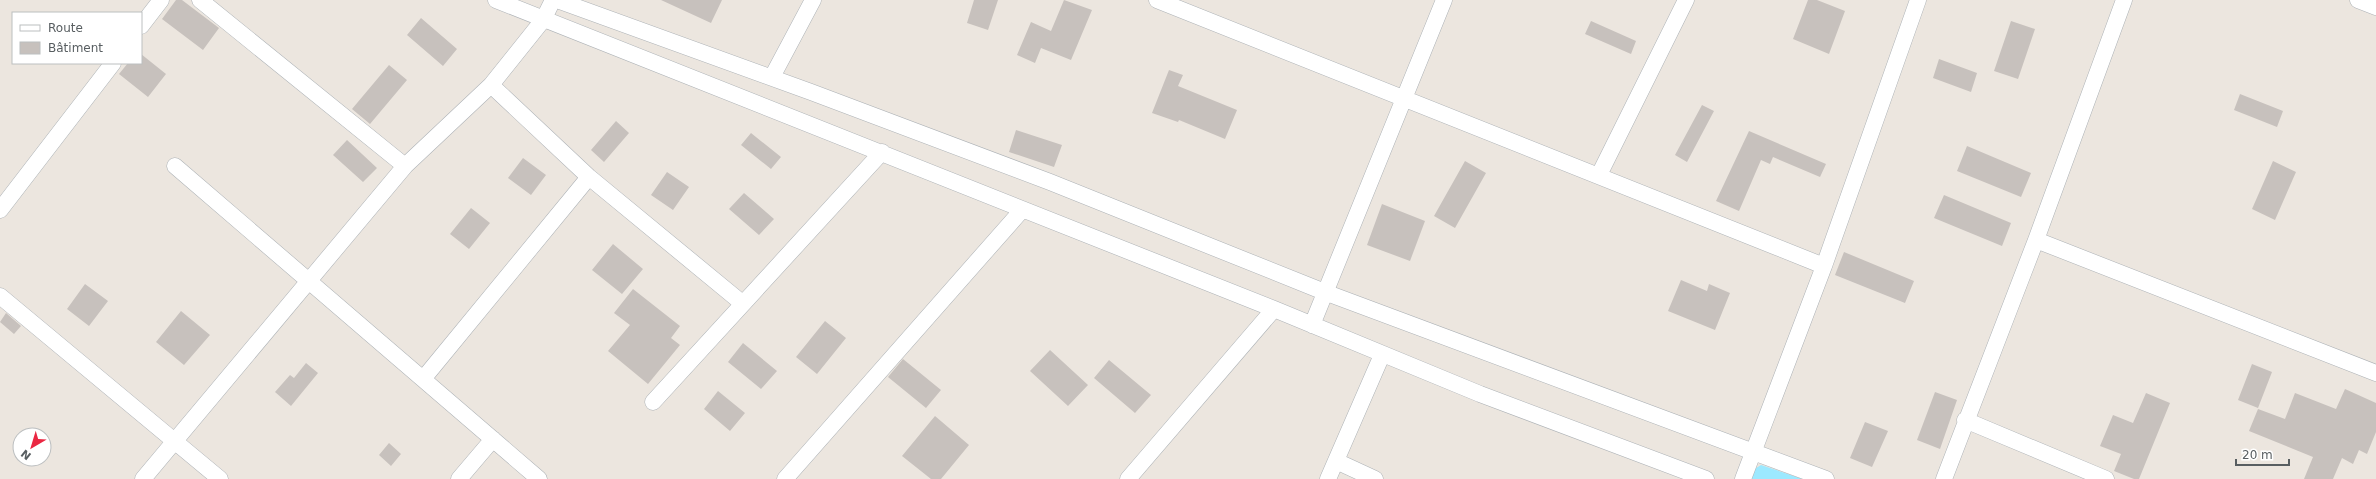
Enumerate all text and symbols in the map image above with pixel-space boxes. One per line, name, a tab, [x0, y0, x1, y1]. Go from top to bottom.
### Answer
legend	[12, 12, 142, 64]
text: Route	[48, 21, 83, 35]
text: Bâtiment	[48, 41, 103, 55]
north arrow	[12, 427, 52, 467]
scale bar	[2236, 441, 2289, 467]
text: N	[19, 447, 34, 462]
text: 20 m	[2242, 448, 2273, 462]

